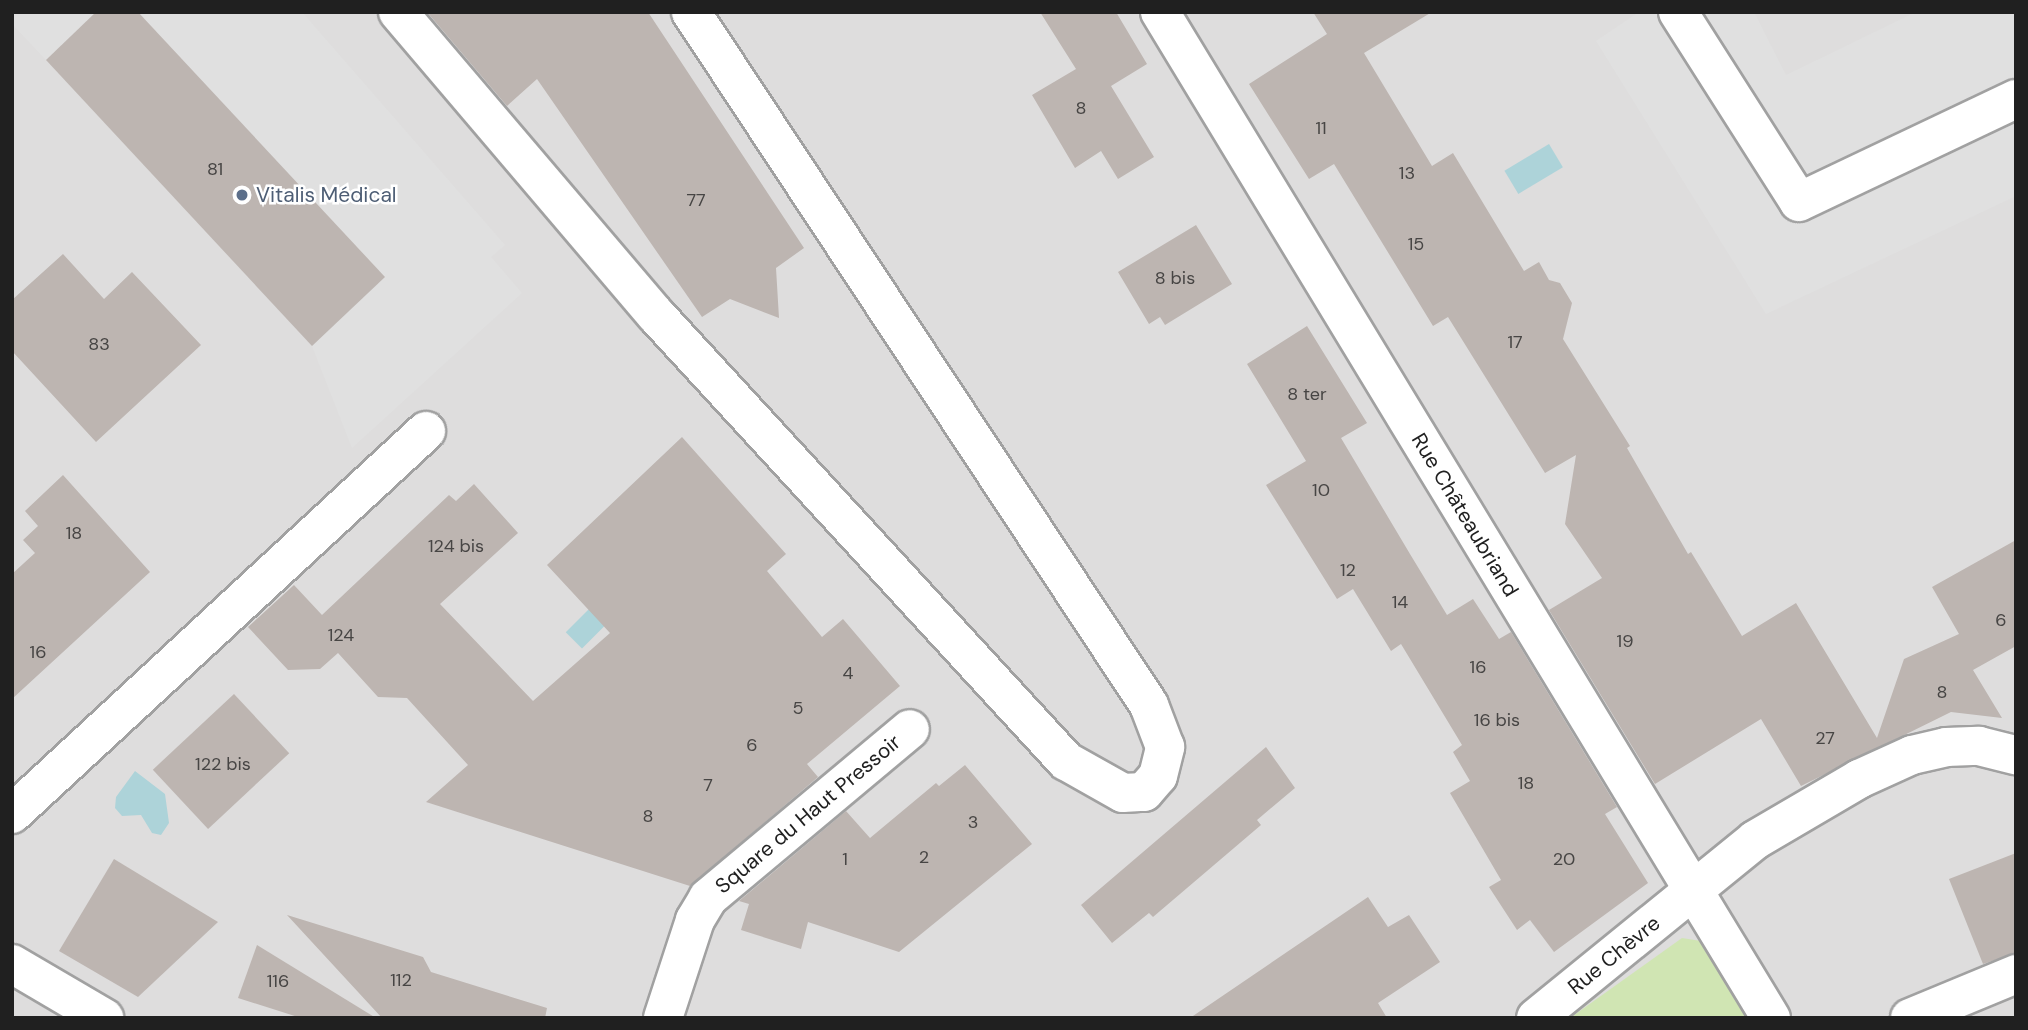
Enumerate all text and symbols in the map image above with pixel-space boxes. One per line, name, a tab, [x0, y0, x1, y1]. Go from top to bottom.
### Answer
house number: 8	[1076, 97, 1086, 119]
house number: 11	[1315, 117, 1327, 139]
house number: 81	[207, 158, 223, 180]
house number: 13	[1399, 162, 1415, 184]
place label: Vitalis Médical	[256, 182, 397, 208]
marker: Vitalis Médical	[234, 187, 250, 203]
house number: 77	[686, 189, 706, 211]
house number: 15	[1408, 233, 1424, 255]
house number: 8 bis	[1155, 267, 1195, 289]
house number: 17	[1507, 331, 1523, 353]
house number: 83	[88, 333, 110, 355]
house number: 8 ter	[1287, 383, 1327, 405]
street label: Rue Châteaubriand	[1406, 429, 1524, 601]
house number: 10	[1312, 479, 1330, 501]
house number: 18	[66, 522, 82, 544]
house number: 124 bis	[428, 535, 484, 557]
house number: 12	[1340, 559, 1356, 581]
house number: 14	[1392, 591, 1408, 613]
house number: 6	[1995, 609, 2007, 631]
house number: 124	[328, 624, 354, 646]
house number: 19	[1617, 630, 1633, 652]
house number: 16	[30, 641, 46, 663]
house number: 16	[1470, 656, 1486, 678]
house number: 4	[843, 662, 853, 684]
house number: 8	[1937, 681, 1947, 703]
house number: 5	[793, 697, 803, 719]
house number: 16 bis	[1474, 709, 1520, 731]
house number: 27	[1815, 727, 1835, 749]
street label: Square du Haut Pressoir	[710, 729, 906, 899]
house number: 6	[746, 734, 758, 756]
house number: 122 bis	[195, 753, 251, 775]
house number: 18	[1518, 772, 1534, 794]
house number: 7	[703, 774, 713, 796]
house number: 8	[643, 805, 653, 827]
house number: 3	[968, 811, 978, 833]
house number: 2	[919, 846, 929, 868]
house number: 1	[842, 848, 848, 870]
house number: 20	[1553, 848, 1575, 870]
street label: Rue Chèvre	[1563, 910, 1665, 1000]
house number: 112	[390, 969, 412, 991]
house number: 116	[267, 970, 289, 992]

